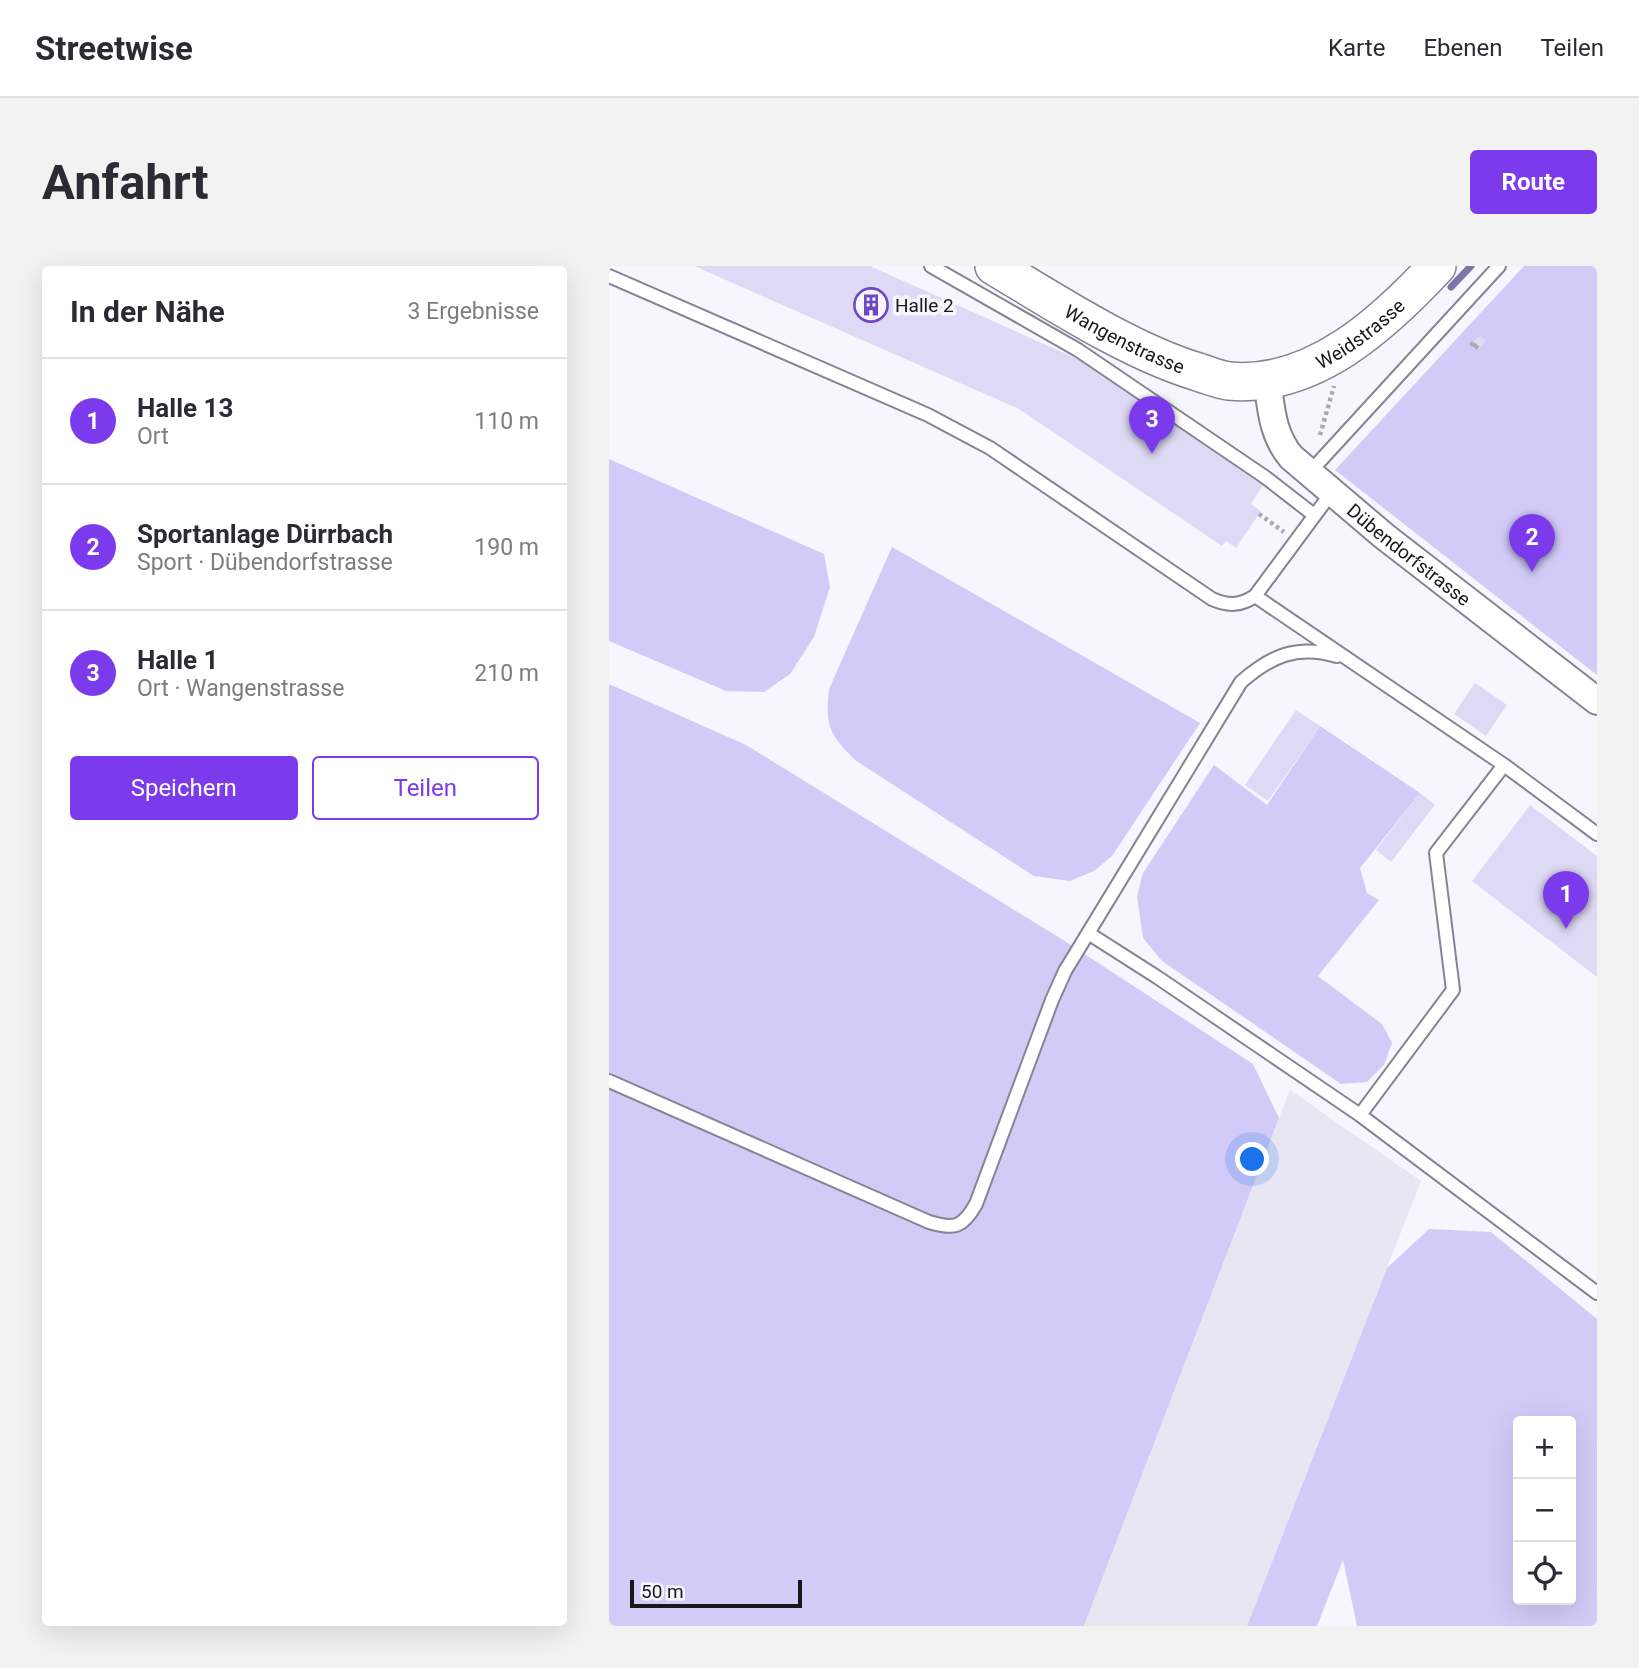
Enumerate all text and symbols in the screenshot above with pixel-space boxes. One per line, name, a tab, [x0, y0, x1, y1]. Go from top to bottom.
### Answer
text: Streetwise	[35, 29, 193, 68]
text: Karte	[1328, 34, 1385, 62]
text: Ebenen	[1423, 34, 1502, 62]
text: Teilen	[1540, 34, 1604, 62]
button: Route	[1470, 150, 1597, 214]
text: Anfahrt	[42, 154, 209, 211]
building icon: Halle 2	[852, 286, 890, 324]
text: In der Nähe	[70, 294, 225, 329]
place label: Halle 2	[895, 294, 954, 317]
street label: Weidstrasse	[1312, 294, 1409, 374]
text: 3 Ergebnisse	[407, 298, 539, 325]
street label: Wangenstrasse	[1061, 300, 1188, 378]
text: Halle 13	[137, 393, 233, 423]
pin: 3	[1129, 396, 1175, 454]
text: 1	[86, 408, 100, 435]
text: 110 m	[474, 408, 539, 435]
text: Ort	[137, 423, 169, 450]
street label: Dübendorfstrasse	[1343, 498, 1475, 610]
pin: 2	[1509, 514, 1555, 572]
text: Sportanlage Dürrbach	[137, 519, 393, 549]
text: 2	[86, 534, 100, 561]
text: 190 m	[474, 534, 539, 561]
text: Sport · Dübendorfstrasse	[137, 549, 393, 576]
text: Halle 1	[137, 645, 218, 675]
text: 3	[86, 660, 100, 687]
text: 210 m	[474, 660, 539, 687]
text: Ort · Wangenstrasse	[137, 675, 344, 702]
button: Speichern	[70, 756, 298, 820]
button: Teilen	[312, 756, 539, 820]
pin: 1	[1543, 871, 1589, 929]
your location	[1235, 1142, 1269, 1176]
map controls	[1513, 1416, 1576, 1605]
button: +	[1513, 1416, 1576, 1479]
button: −	[1513, 1479, 1576, 1542]
button: locate	[1513, 1542, 1576, 1605]
scale bar	[630, 1577, 801, 1609]
text: 50 m	[641, 1580, 684, 1603]

